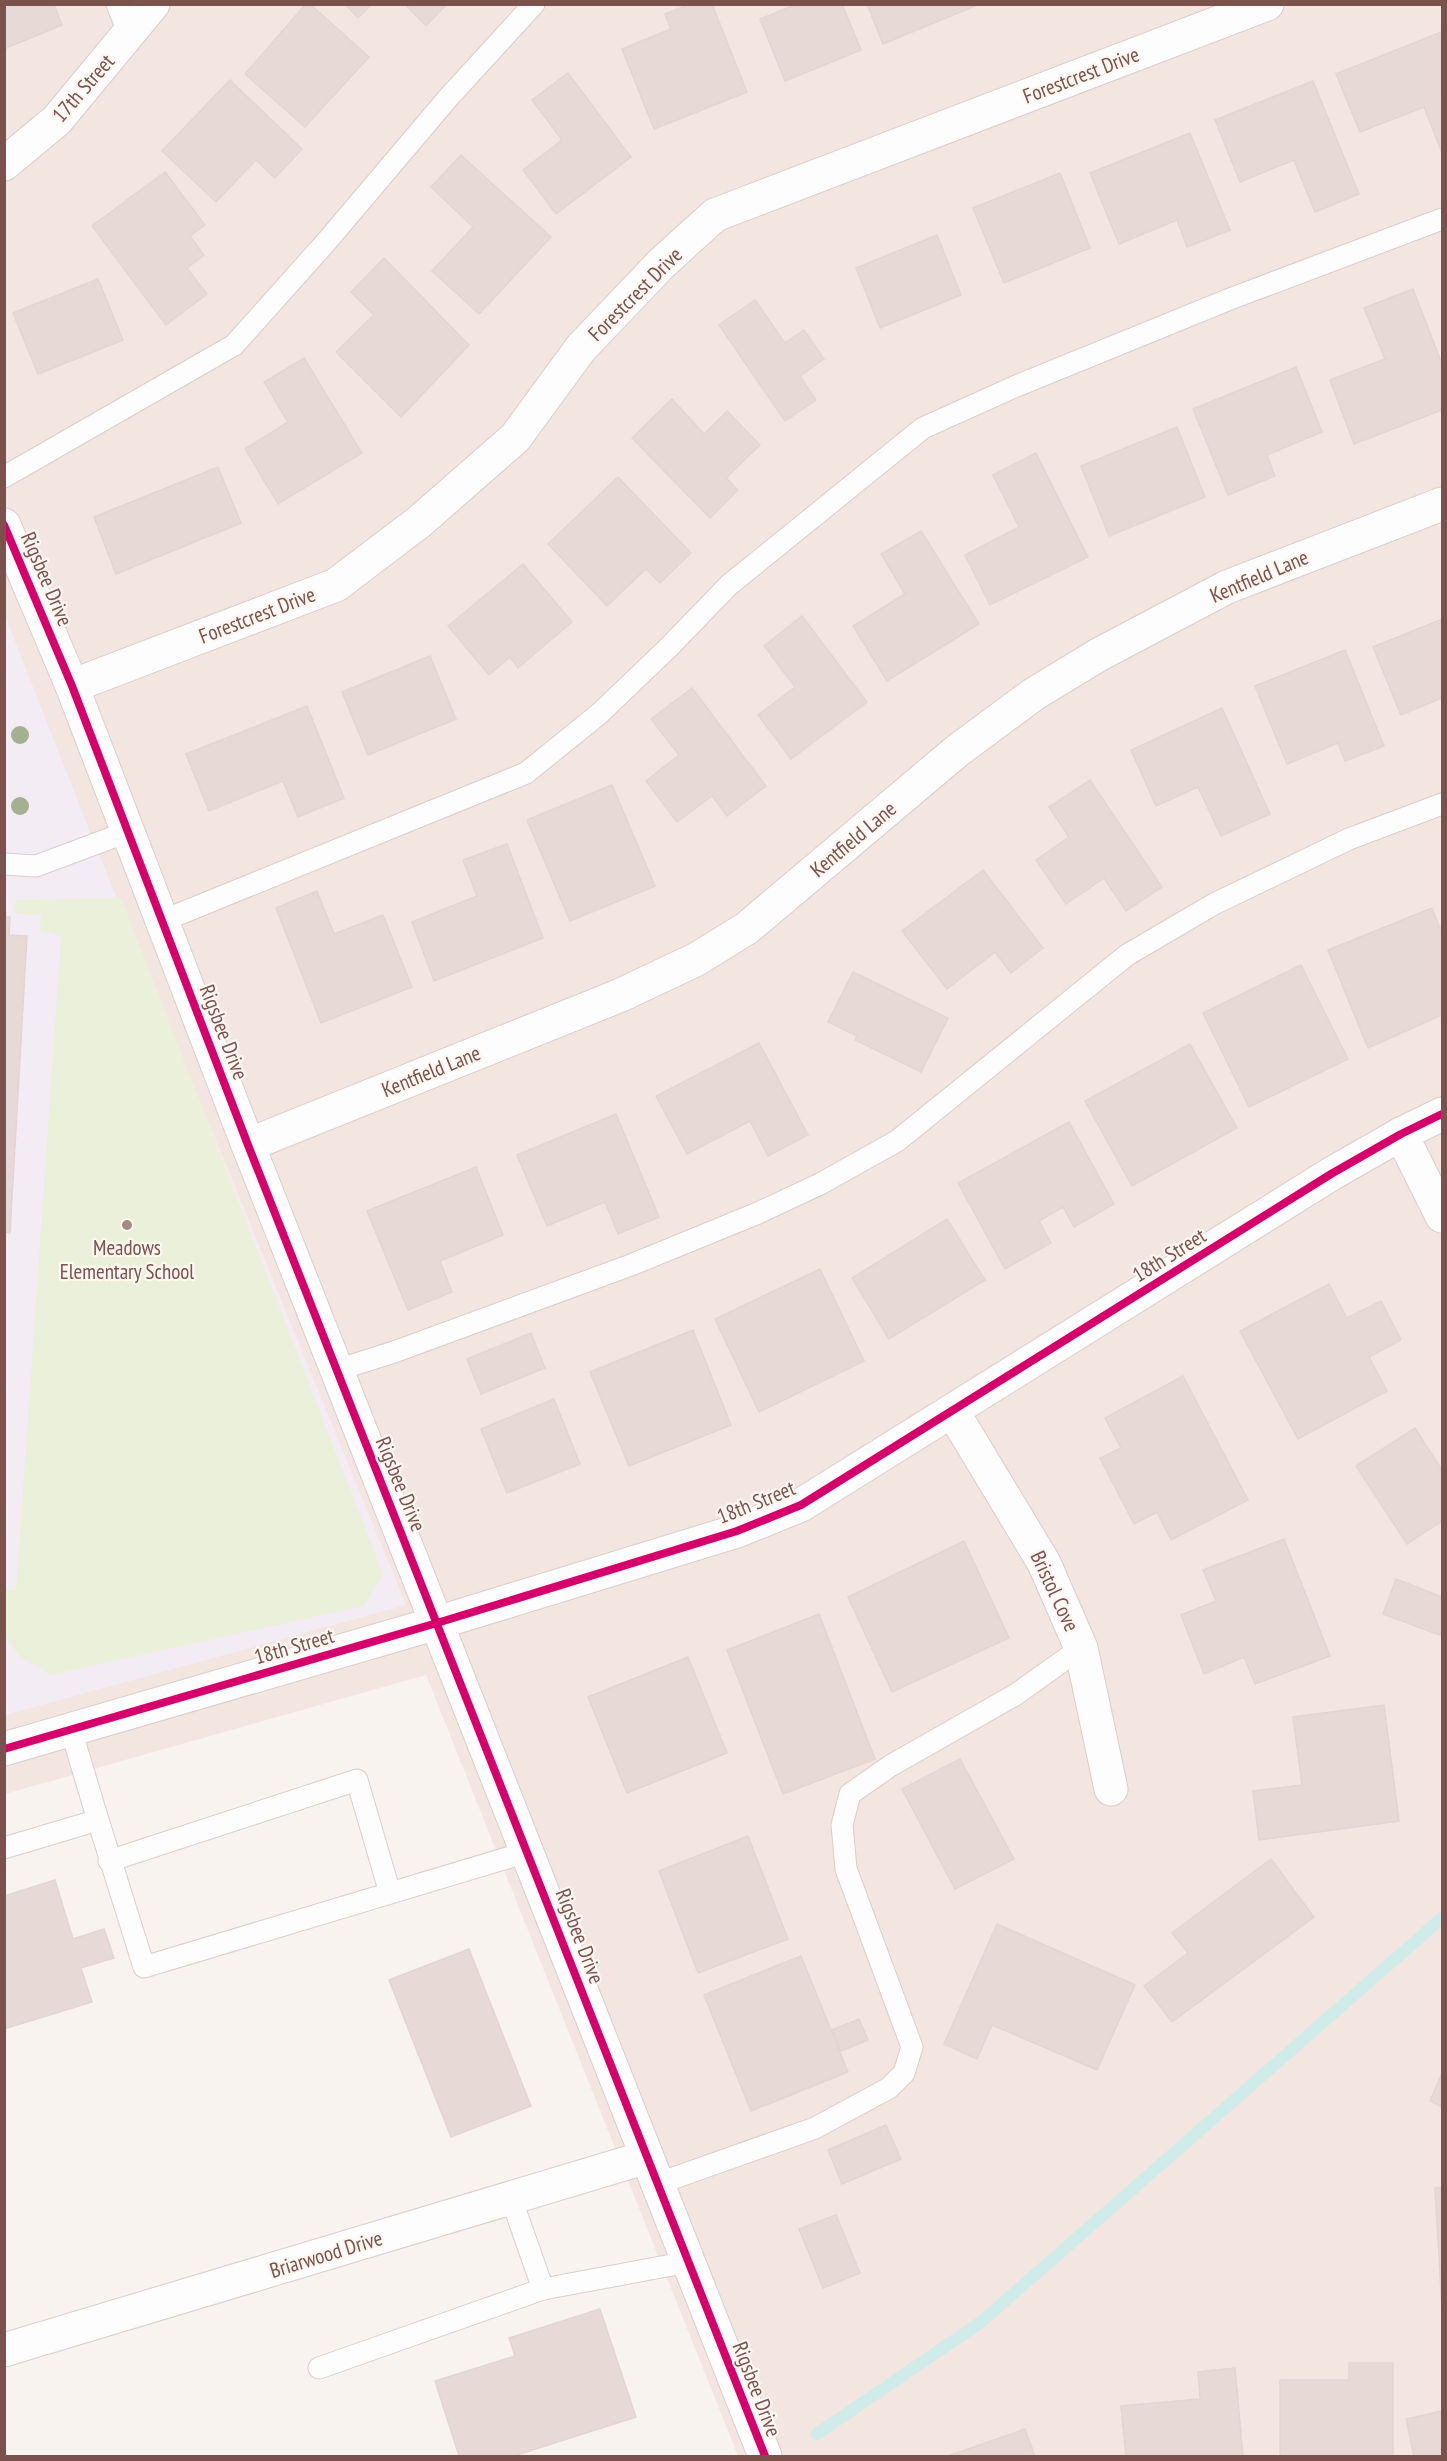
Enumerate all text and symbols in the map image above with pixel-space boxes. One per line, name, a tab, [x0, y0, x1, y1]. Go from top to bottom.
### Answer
street label: Forestcrest Drive	[1019, 40, 1143, 110]
street label: 17th Street	[46, 48, 120, 128]
street label: Forestcrest Drive	[582, 241, 688, 347]
street label: Rigsbee Drive	[15, 528, 79, 630]
street label: Kentfield Lane	[1206, 543, 1312, 609]
street label: Forestcrest Drive	[195, 580, 319, 650]
street label: Kentfield Lane	[804, 795, 902, 883]
street label: Rigsbee Drive	[194, 981, 254, 1083]
street label: Kentfield Lane	[378, 1039, 484, 1103]
marker: Meadows Elementary School	[120, 1218, 134, 1232]
street label: 18th Street	[1127, 1222, 1211, 1288]
place label: Meadows Elementary School	[60, 1234, 194, 1285]
street label: Rigsbee Drive	[370, 1433, 432, 1535]
street label: 18th Street	[713, 1474, 799, 1530]
street label: Bristol Cove	[1025, 1546, 1085, 1636]
street label: 18th Street	[251, 1622, 337, 1670]
street label: Rigsbee Drive	[550, 1885, 610, 1987]
street label: Briarwood Drive	[266, 2224, 386, 2284]
street label: Rigsbee Drive	[727, 2338, 787, 2440]

